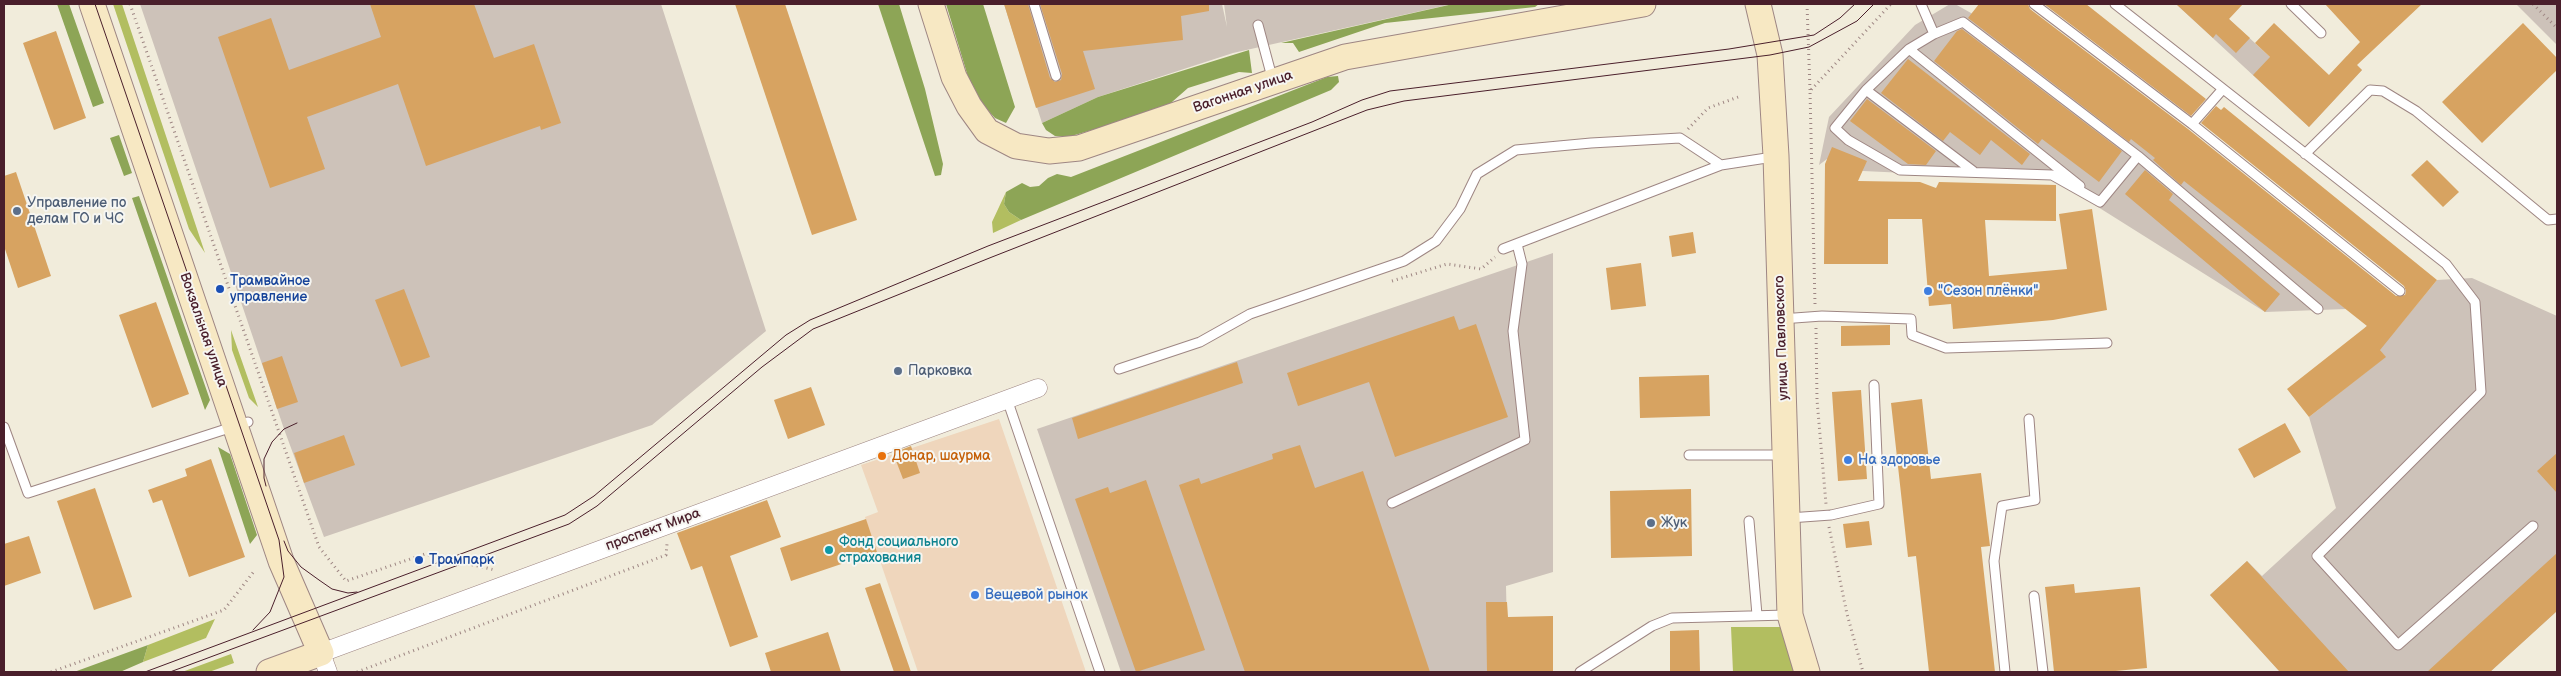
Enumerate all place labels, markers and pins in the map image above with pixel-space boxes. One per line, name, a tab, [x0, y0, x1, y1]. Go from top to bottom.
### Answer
place label: Управление по делам ГО и ЧС	[27, 195, 126, 228]
marker: Управление по делам ГО и ЧС	[11, 205, 23, 217]
place label: Трамвайное управление	[230, 273, 310, 306]
marker: Трамвайное управление	[214, 283, 226, 295]
place label: "Сезон плёнки"	[1938, 283, 2038, 299]
marker: "Сезон плёнки"	[1922, 285, 1934, 297]
place label: Парковка	[908, 363, 972, 379]
marker: Парковка	[892, 365, 904, 377]
place label: Донар, шаурма	[892, 448, 991, 464]
marker: Донар, шаурма	[876, 450, 888, 462]
place label: На здоровье	[1858, 452, 1940, 468]
marker: На здоровье	[1842, 454, 1854, 466]
place label: Жук	[1661, 515, 1687, 531]
marker: Жук	[1645, 517, 1657, 529]
place label: Фонд социального страхования	[839, 534, 958, 566]
marker: Фонд социального страхования	[823, 544, 835, 556]
place label: Трампарк	[429, 552, 494, 568]
marker: Трампарк	[413, 554, 425, 566]
place label: Вещевой рынок	[985, 587, 1088, 603]
marker: Вещевой рынок	[969, 589, 981, 601]

